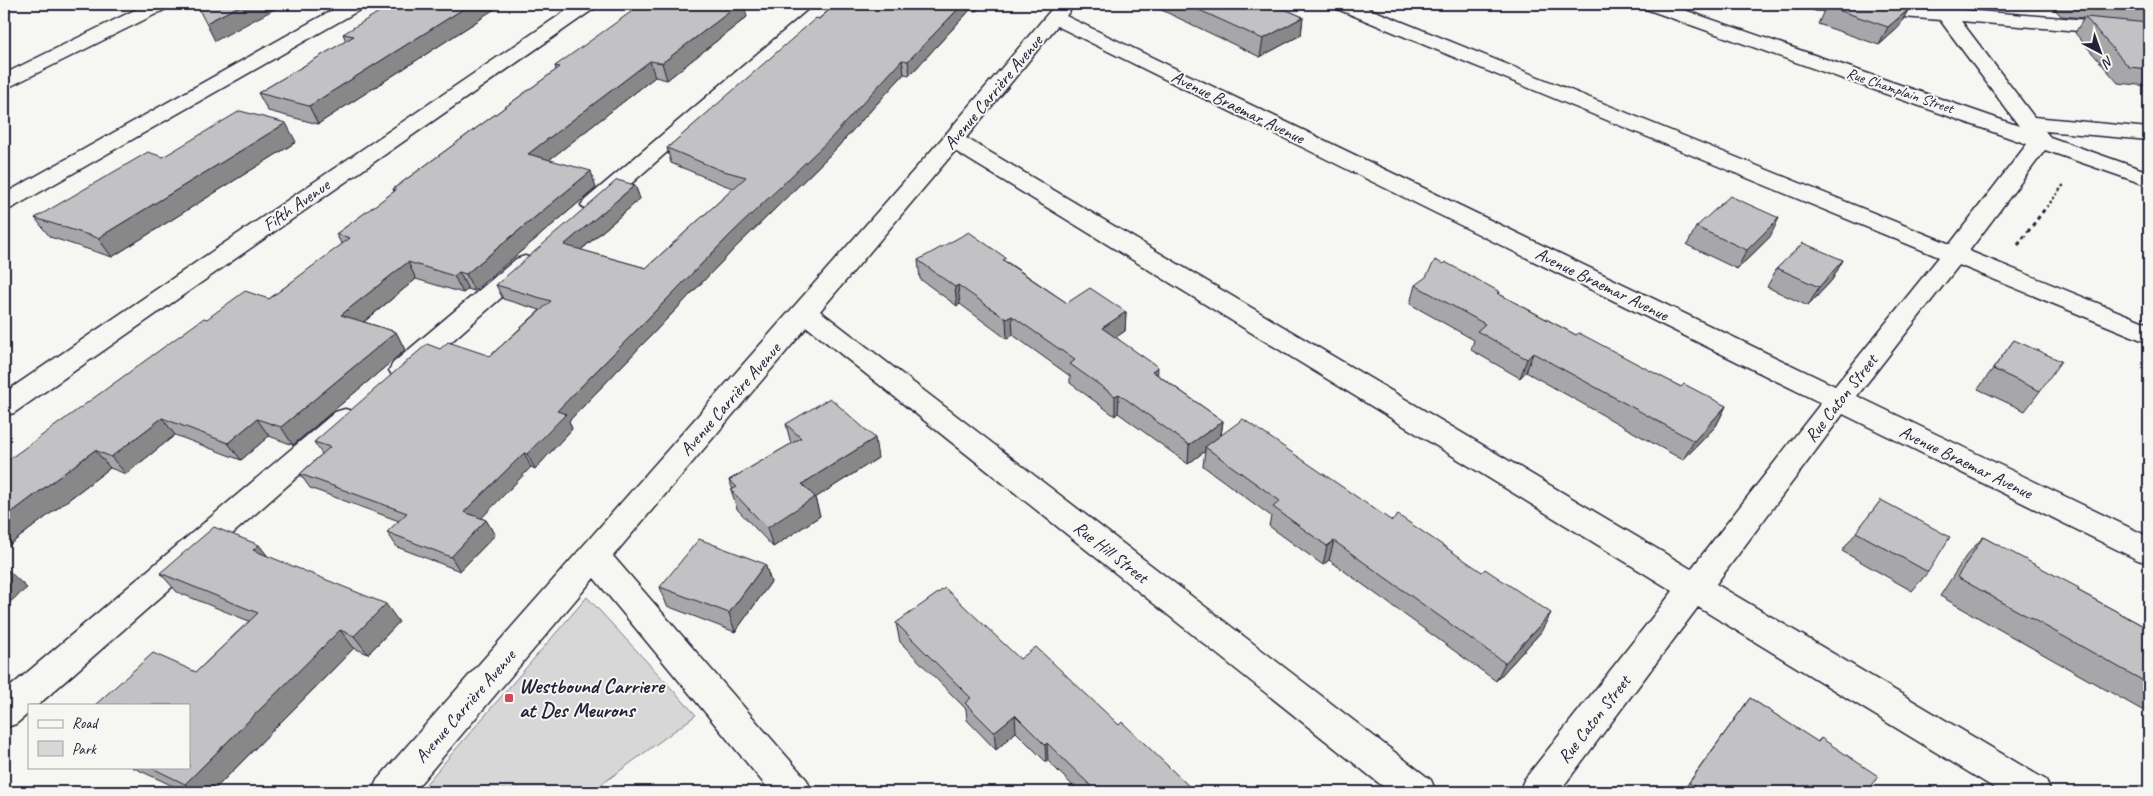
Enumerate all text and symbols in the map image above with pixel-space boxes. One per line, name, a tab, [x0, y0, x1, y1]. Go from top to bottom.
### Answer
north arrow	[2076, 28, 2126, 78]
street label: Avenue Carrière Avenue	[939, 30, 1048, 154]
text: N	[2098, 52, 2117, 72]
street label: Rue Champlain Street	[1844, 64, 1958, 119]
street label: Avenue Braemar Avenue	[1168, 65, 1309, 149]
street label: Fifth Avenue	[258, 173, 335, 236]
street label: Avenue Braemar Avenue	[1532, 242, 1673, 326]
street label: Avenue Carrière Avenue	[675, 337, 786, 460]
street label: Rue Caton Street	[1800, 348, 1883, 446]
street label: Avenue Braemar Avenue	[1896, 420, 2037, 504]
street label: Rue Hill Street	[1069, 516, 1154, 589]
street label: Avenue Carrière Avenue	[410, 644, 521, 767]
street label: Rue Caton Street	[1553, 669, 1636, 767]
place label: Westbound Carriere at Des Meurons	[519, 673, 666, 723]
marker: Westbound Carriere at Des Meurons	[503, 692, 515, 704]
legend	[28, 704, 190, 768]
text: Road	[72, 714, 99, 733]
text: Park	[72, 740, 97, 759]

